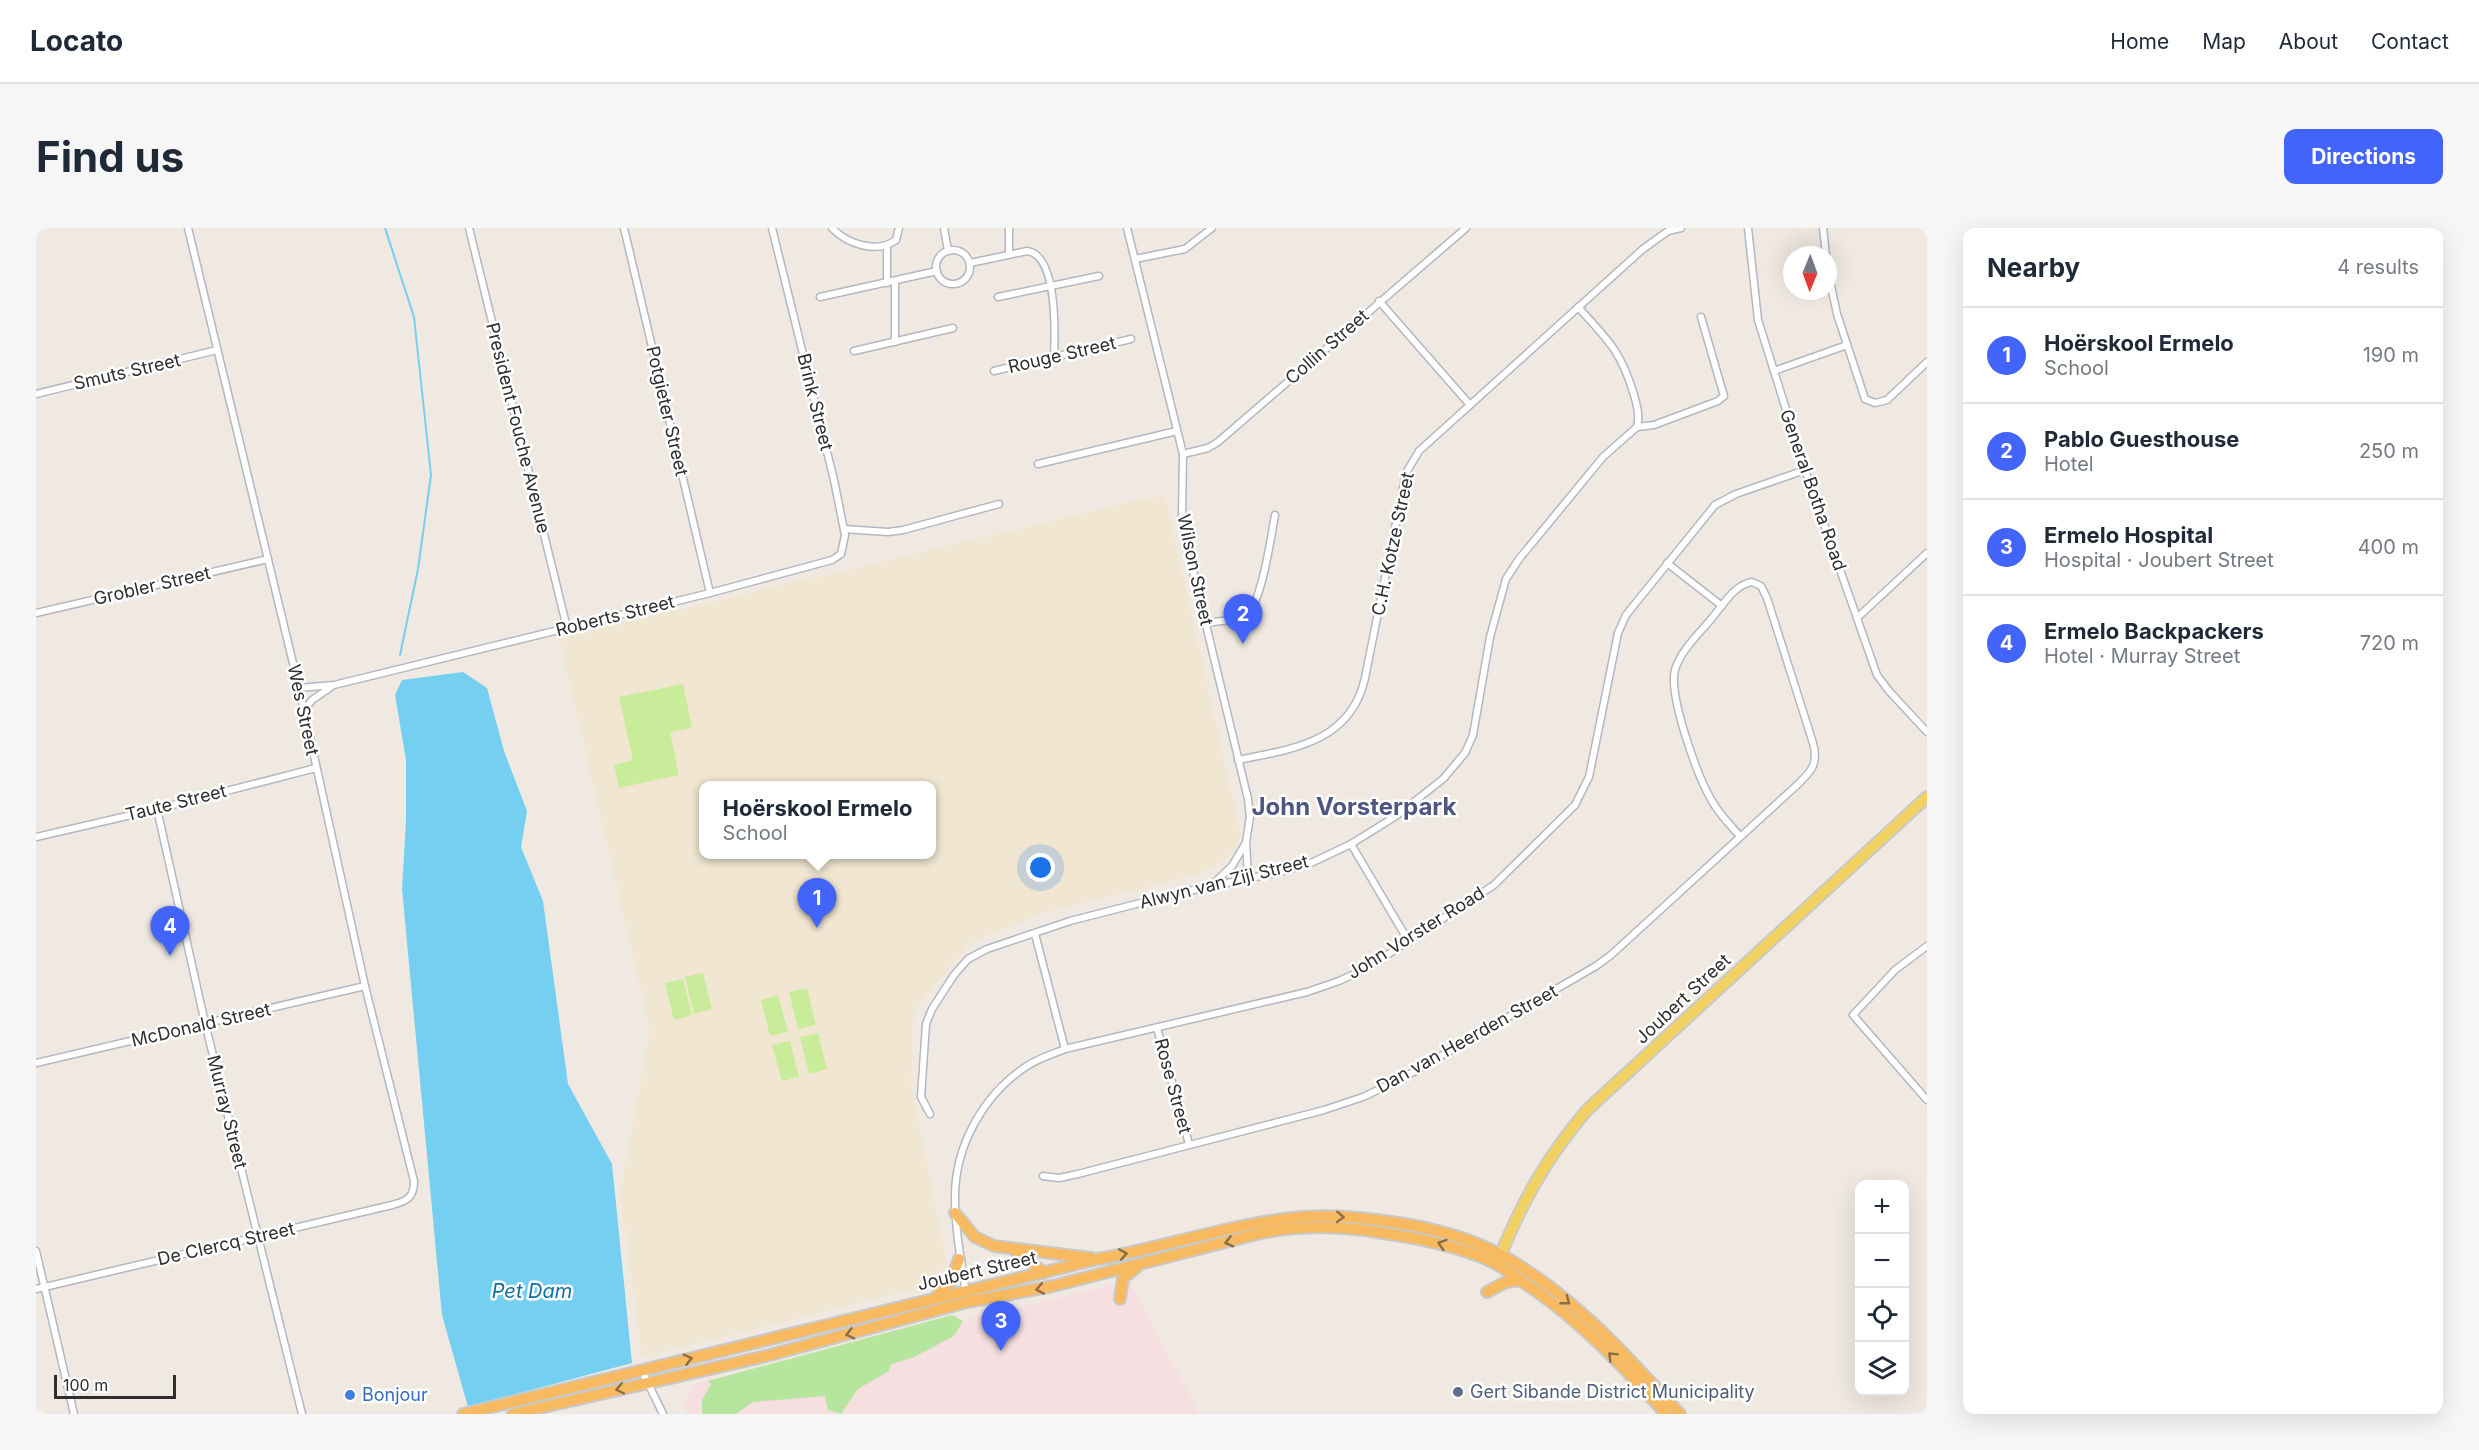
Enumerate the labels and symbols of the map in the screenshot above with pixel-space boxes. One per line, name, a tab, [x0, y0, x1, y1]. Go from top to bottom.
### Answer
north arrow	[1783, 246, 1837, 300]
street label: Collin Street	[1281, 305, 1373, 389]
street label: President Fouche Avenue	[482, 320, 555, 535]
street label: Rouge Street	[1006, 332, 1118, 377]
street label: Potgieter Street	[642, 344, 693, 478]
street label: Smuts Street	[71, 349, 182, 394]
street label: Brink Street	[793, 351, 838, 453]
street label: General Botha Road	[1776, 406, 1851, 573]
street label: C.H. Kotze Street	[1367, 470, 1418, 618]
street label: Wilson Street	[1173, 512, 1218, 628]
street label: Grobler Street	[91, 562, 212, 609]
street label: Roberts Street	[553, 591, 677, 640]
pin: 2	[1224, 594, 1262, 644]
street label: Wes Street	[284, 662, 323, 758]
street label: Taute Street	[123, 780, 229, 825]
district label: John Vorsterpark	[1252, 792, 1457, 821]
street label: Alwyn van Zijl Street	[1137, 850, 1311, 913]
your location	[1026, 853, 1055, 882]
pin: 1	[798, 878, 836, 928]
street label: John Vorster Road	[1343, 882, 1488, 983]
pin: 4	[150, 906, 190, 956]
street label: Joubert Street	[1631, 949, 1735, 1048]
street label: Dan van Heerden Street	[1373, 980, 1561, 1097]
street label: McDonald Street	[129, 998, 273, 1051]
street label: Rose Street	[1151, 1036, 1196, 1136]
street label: Murray Street	[203, 1053, 252, 1171]
one-way arrow	[1335, 1211, 1344, 1223]
street label: De Clercq Street	[155, 1217, 297, 1270]
one-way arrow	[1224, 1234, 1234, 1247]
one-way arrow	[1437, 1239, 1448, 1251]
street label: Joubert Street	[915, 1247, 1039, 1294]
one-way arrow	[1118, 1249, 1127, 1261]
water label: Pet Dam	[492, 1279, 572, 1303]
one-way arrow	[1035, 1282, 1045, 1295]
one-way arrow	[1559, 1293, 1570, 1304]
pin: 3	[982, 1302, 1020, 1351]
one-way arrow	[845, 1326, 855, 1339]
one-way arrow	[1609, 1352, 1620, 1363]
one-way arrow	[683, 1353, 693, 1366]
scale bar	[54, 1372, 176, 1400]
place label: Gert Sibande District Municipality	[1470, 1381, 1755, 1402]
one-way arrow	[615, 1382, 625, 1395]
place label: Bonjour	[362, 1384, 428, 1405]
marker: Gert Sibande District Municipality	[1451, 1385, 1465, 1399]
marker: Bonjour	[343, 1388, 357, 1402]

